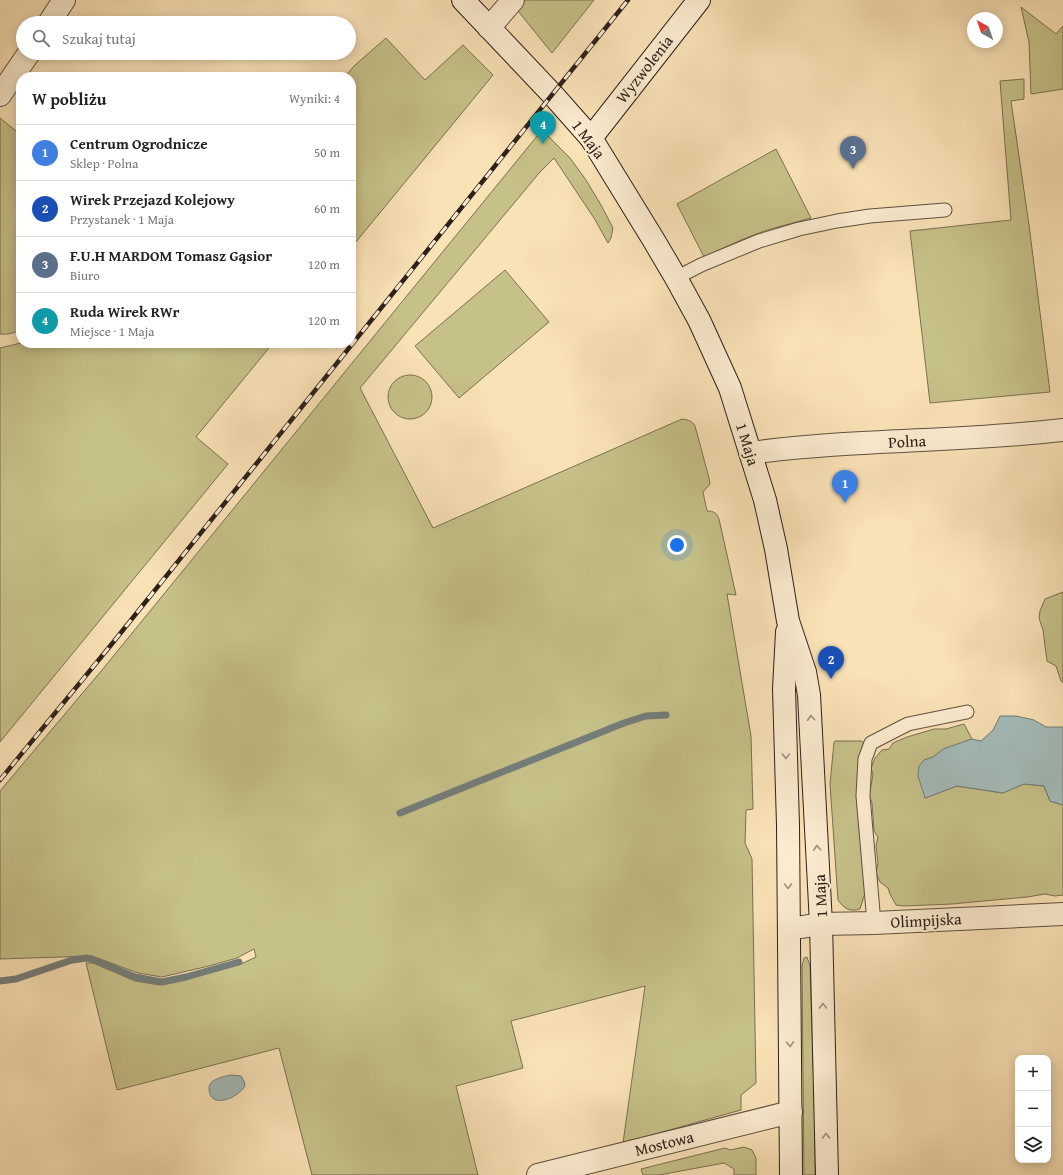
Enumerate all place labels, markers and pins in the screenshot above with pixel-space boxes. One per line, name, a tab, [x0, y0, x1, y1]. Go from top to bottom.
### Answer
pin: 4	[530, 111, 556, 144]
pin: 3	[840, 136, 866, 169]
pin: 1	[832, 470, 858, 503]
pin: 2	[818, 646, 844, 679]

